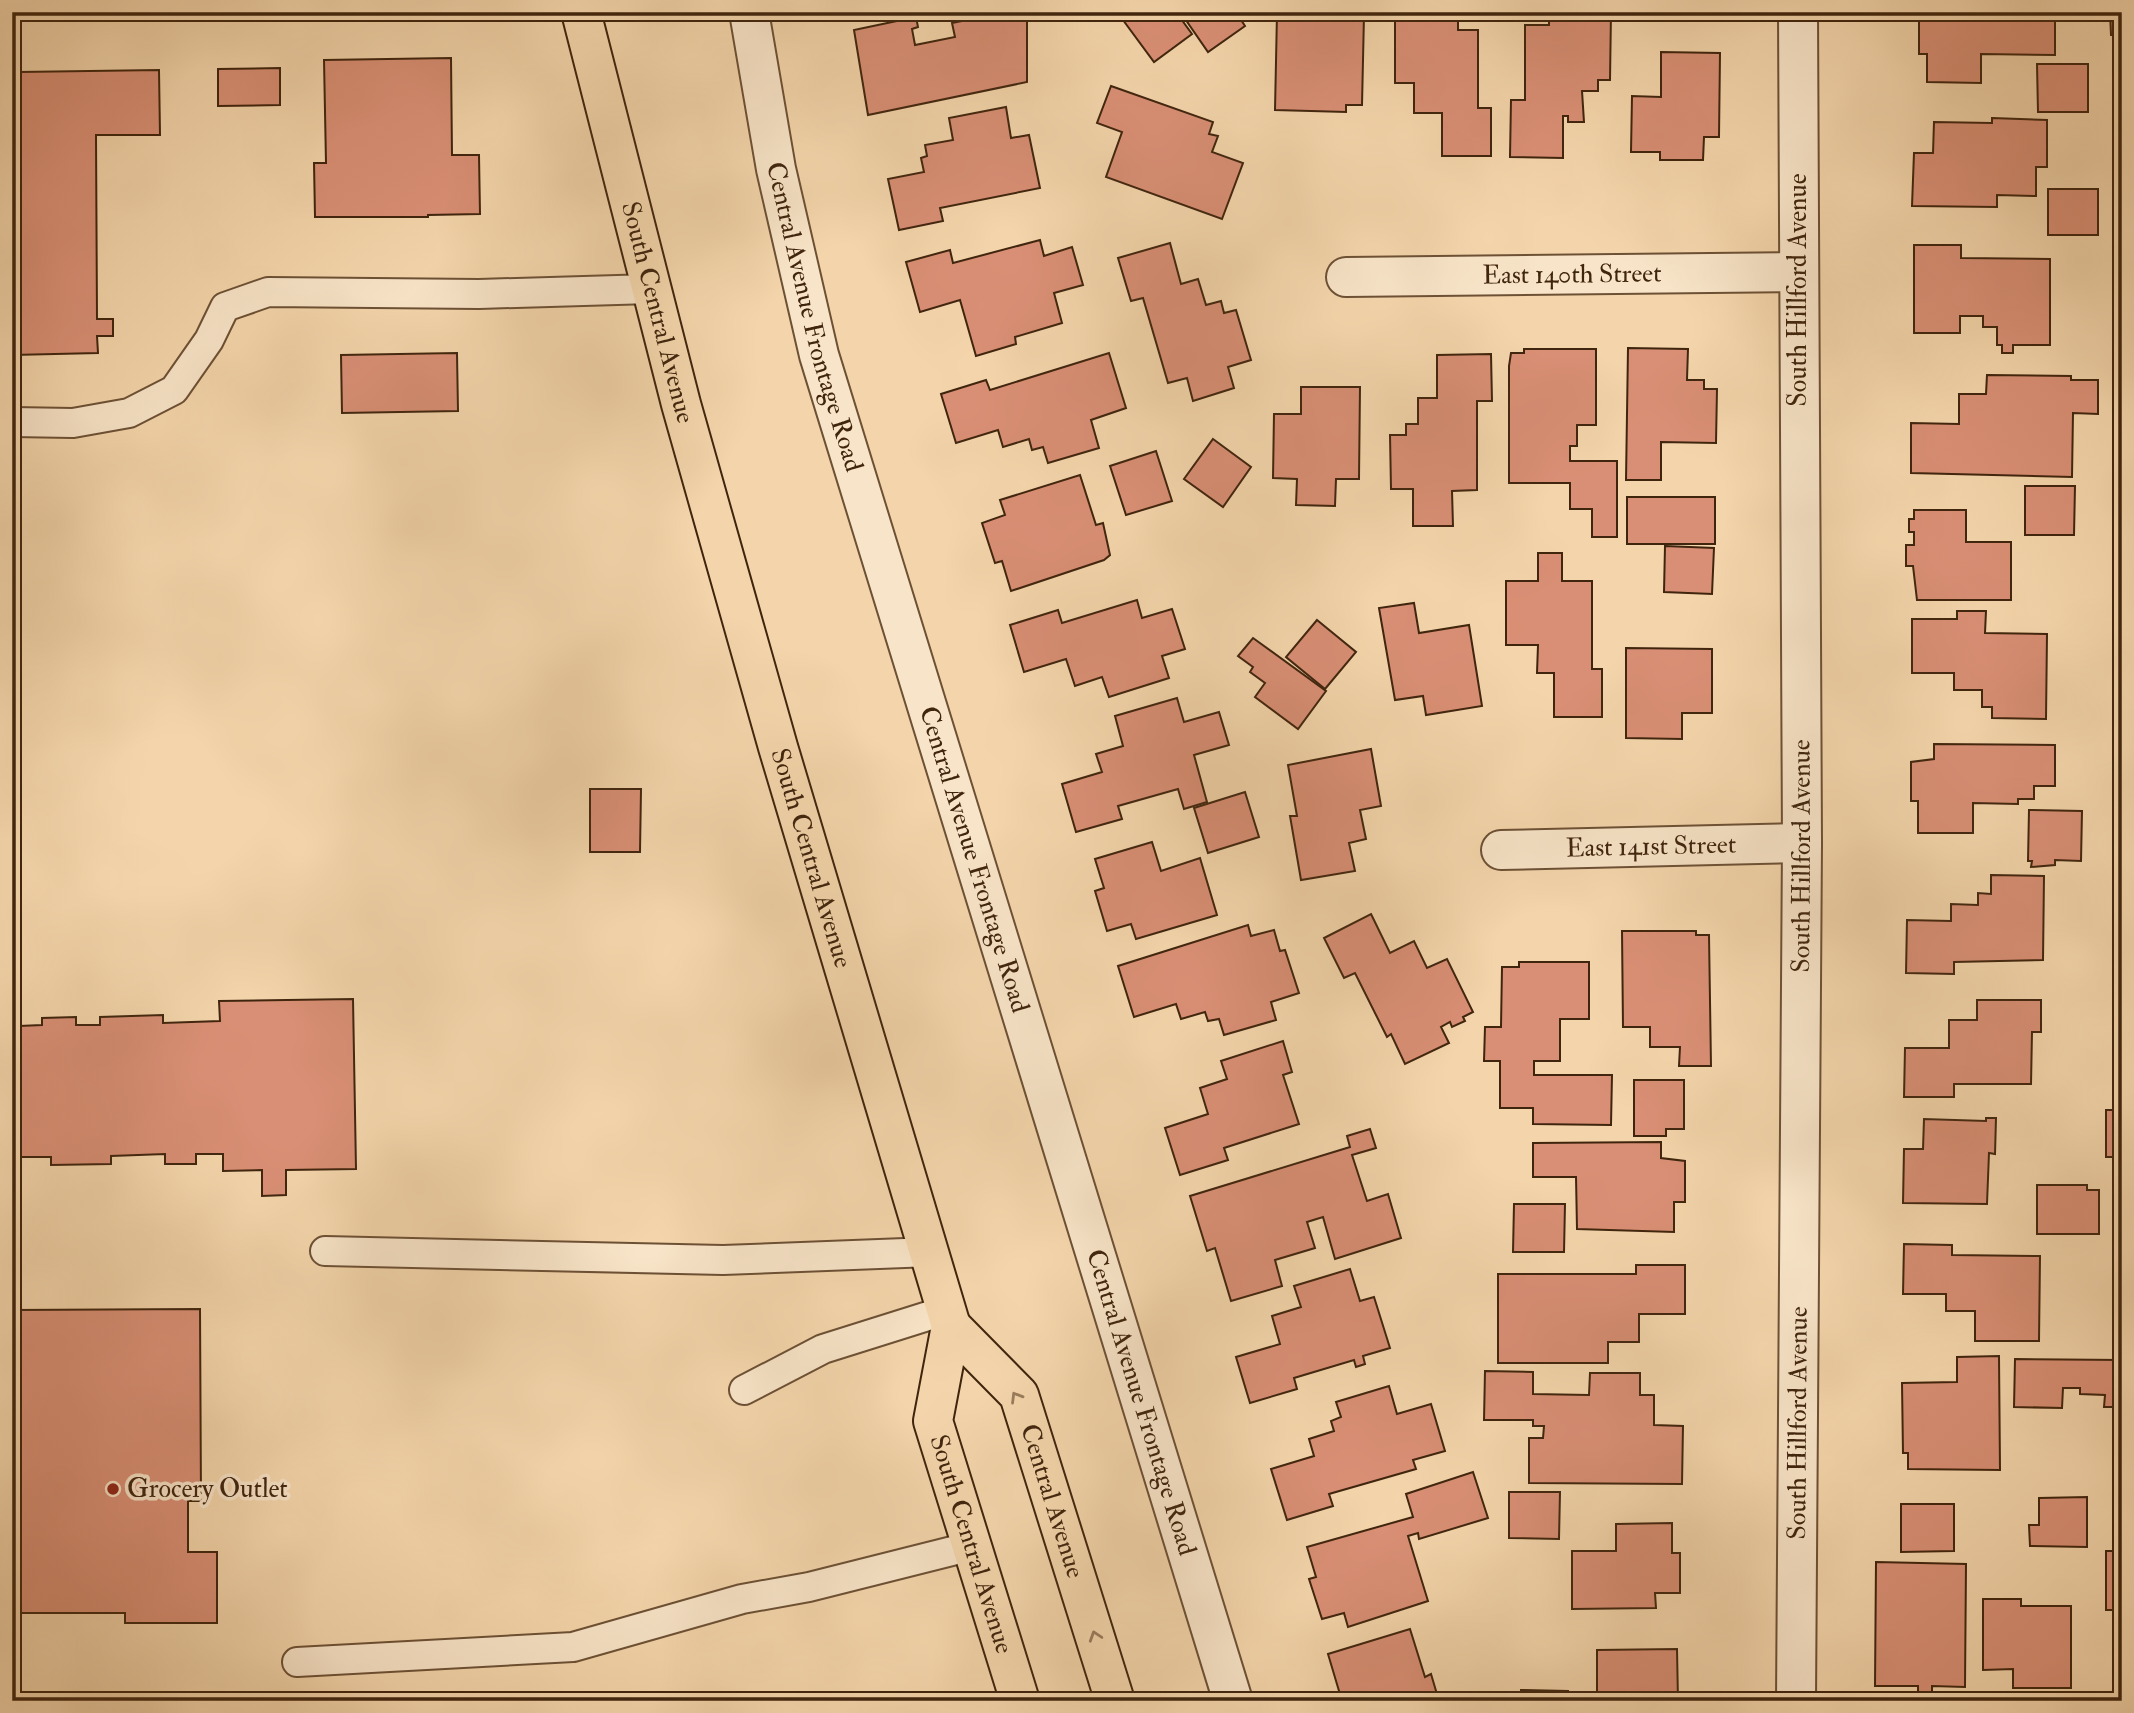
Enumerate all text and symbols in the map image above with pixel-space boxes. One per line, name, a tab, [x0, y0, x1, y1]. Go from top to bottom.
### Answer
street label: Central Avenue Frontage Road	[759, 159, 870, 476]
street label: South Hillford Avenue	[1782, 173, 1814, 407]
street label: South Central Avenue	[614, 198, 702, 427]
street label: East 140th Street	[1482, 258, 1662, 291]
street label: Central Avenue Frontage Road	[912, 702, 1036, 1017]
street label: South Hillford Avenue	[1785, 739, 1818, 973]
street label: South Central Avenue	[763, 745, 859, 972]
street label: East 141st Street	[1565, 829, 1737, 864]
street label: Central Avenue Frontage Road	[1079, 1245, 1203, 1560]
street label: South Hillford Avenue	[1781, 1306, 1815, 1540]
one-way arrow	[1011, 1392, 1024, 1405]
street label: Central Avenue	[1013, 1420, 1091, 1582]
street label: South Central Avenue	[922, 1431, 1020, 1658]
place label: Grocery Outlet	[127, 1473, 288, 1505]
marker: Grocery Outlet	[105, 1481, 121, 1497]
one-way arrow	[1088, 1630, 1103, 1642]

